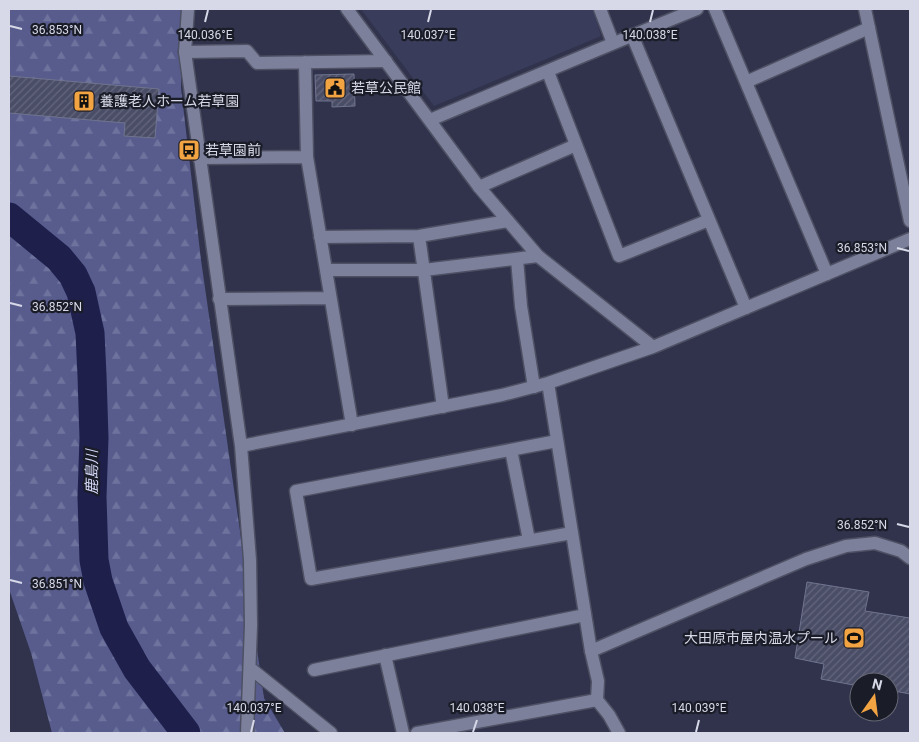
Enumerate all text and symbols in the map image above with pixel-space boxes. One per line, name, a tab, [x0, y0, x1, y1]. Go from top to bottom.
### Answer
text: 36.853°N	[32, 23, 82, 37]
text: 140.036°E	[178, 28, 233, 42]
text: 140.037°E	[401, 28, 456, 42]
text: 140.038°E	[623, 28, 678, 42]
public building icon: 若草公民館	[323, 76, 347, 100]
place label: 若草公民館	[351, 80, 421, 96]
building icon: 養護老人ホーム若草園	[72, 89, 96, 113]
place label: 養護老人ホーム若草園	[100, 93, 240, 109]
bus stop icon: 若草園前	[177, 138, 201, 162]
place label: 若草園前	[205, 142, 261, 158]
text: 36.853°N	[837, 241, 887, 255]
text: 36.852°N	[32, 300, 82, 314]
water label: 鹿島川	[83, 448, 101, 495]
text: 36.852°N	[837, 518, 887, 532]
text: 36.851°N	[32, 577, 82, 591]
sports icon: 大田原市屋内温水プール	[842, 626, 866, 650]
place label: 大田原市屋内温水プール	[684, 630, 838, 646]
north arrow	[849, 672, 899, 722]
text: N	[870, 675, 884, 693]
text: 140.037°E	[227, 701, 282, 715]
text: 140.038°E	[450, 701, 505, 715]
text: 140.039°E	[672, 701, 727, 715]

